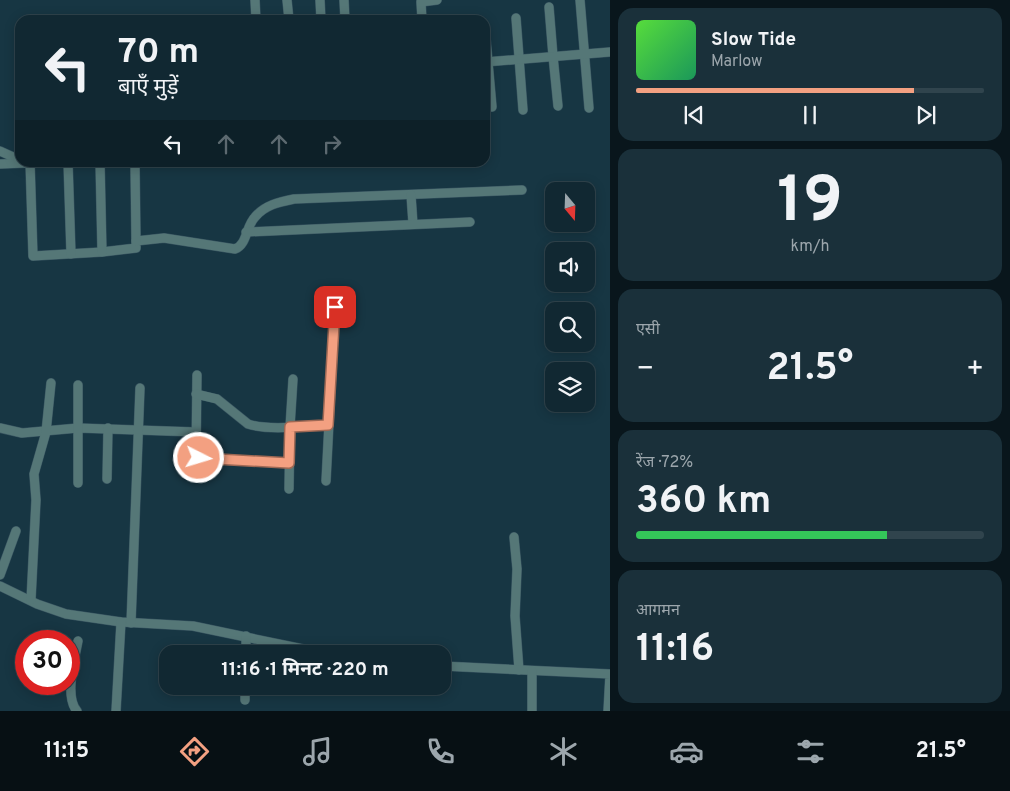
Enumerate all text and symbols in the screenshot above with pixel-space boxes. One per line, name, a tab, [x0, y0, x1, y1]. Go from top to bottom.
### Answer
text: Slow Tide	[711, 28, 796, 52]
text: 70 m	[118, 31, 199, 75]
icon: left	[35, 35, 100, 100]
text: Marlow	[711, 52, 763, 72]
text: बाएँ मुड़ें	[118, 75, 179, 102]
icon: previous	[680, 101, 708, 129]
icon: pause	[796, 101, 824, 129]
icon: next	[912, 101, 940, 129]
icon: left	[159, 130, 187, 158]
icon: ahead	[212, 130, 240, 158]
icon: ahead	[265, 130, 293, 158]
icon: right	[318, 130, 346, 158]
text: 19	[777, 163, 843, 245]
north arrow	[545, 182, 595, 232]
map controls	[545, 182, 595, 412]
text: km/h	[791, 237, 829, 257]
button: sound	[545, 242, 595, 292]
pin	[314, 286, 356, 328]
icon: arrive	[321, 293, 349, 321]
button: search	[545, 302, 595, 352]
text: एसी	[636, 320, 660, 340]
text: 21.5°	[767, 345, 853, 394]
text: −	[636, 352, 654, 388]
text: +	[966, 352, 984, 388]
button: layers	[545, 362, 595, 412]
position arrow	[172, 431, 224, 483]
text: रेंज · 72%	[636, 453, 693, 473]
text: 360 km	[636, 478, 771, 527]
text: आगमन	[636, 601, 680, 621]
text: 11:16	[636, 626, 714, 675]
speed limit sign: 30	[15, 630, 80, 695]
text: 11:16 · 1 मिनट · 220 m	[221, 658, 389, 682]
icon: directions	[177, 734, 212, 769]
icon: music	[300, 734, 335, 769]
icon: phone	[423, 734, 458, 769]
icon: climate	[546, 734, 581, 769]
icon: car	[669, 734, 704, 769]
icon: filters	[793, 734, 828, 769]
text: 11:15	[44, 738, 89, 765]
text: 21.5°	[916, 738, 966, 765]

